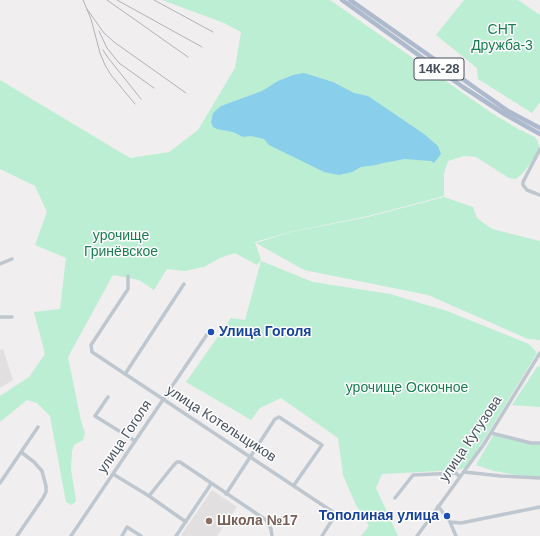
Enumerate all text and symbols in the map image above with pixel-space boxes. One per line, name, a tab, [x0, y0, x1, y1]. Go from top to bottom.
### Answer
park label: СНТ Дружба-3	[471, 22, 533, 54]
road number: 14К-28	[414, 58, 464, 80]
park label: урочище Гринёвское	[84, 228, 158, 260]
place label: Улица Гоголя	[219, 324, 311, 340]
marker: Улица Гоголя	[206, 327, 216, 337]
park label: урочище Оскочное	[346, 380, 468, 396]
street label: улица Котельщиков	[163, 382, 279, 466]
street label: улица Кутузова	[436, 393, 506, 485]
street label: улица Гоголя	[94, 397, 156, 477]
place label: Тополиная улица	[319, 508, 439, 524]
marker: Тополиная улица	[442, 511, 452, 521]
place label: Школа №17	[217, 513, 298, 529]
marker: Школа №17	[204, 516, 214, 526]

